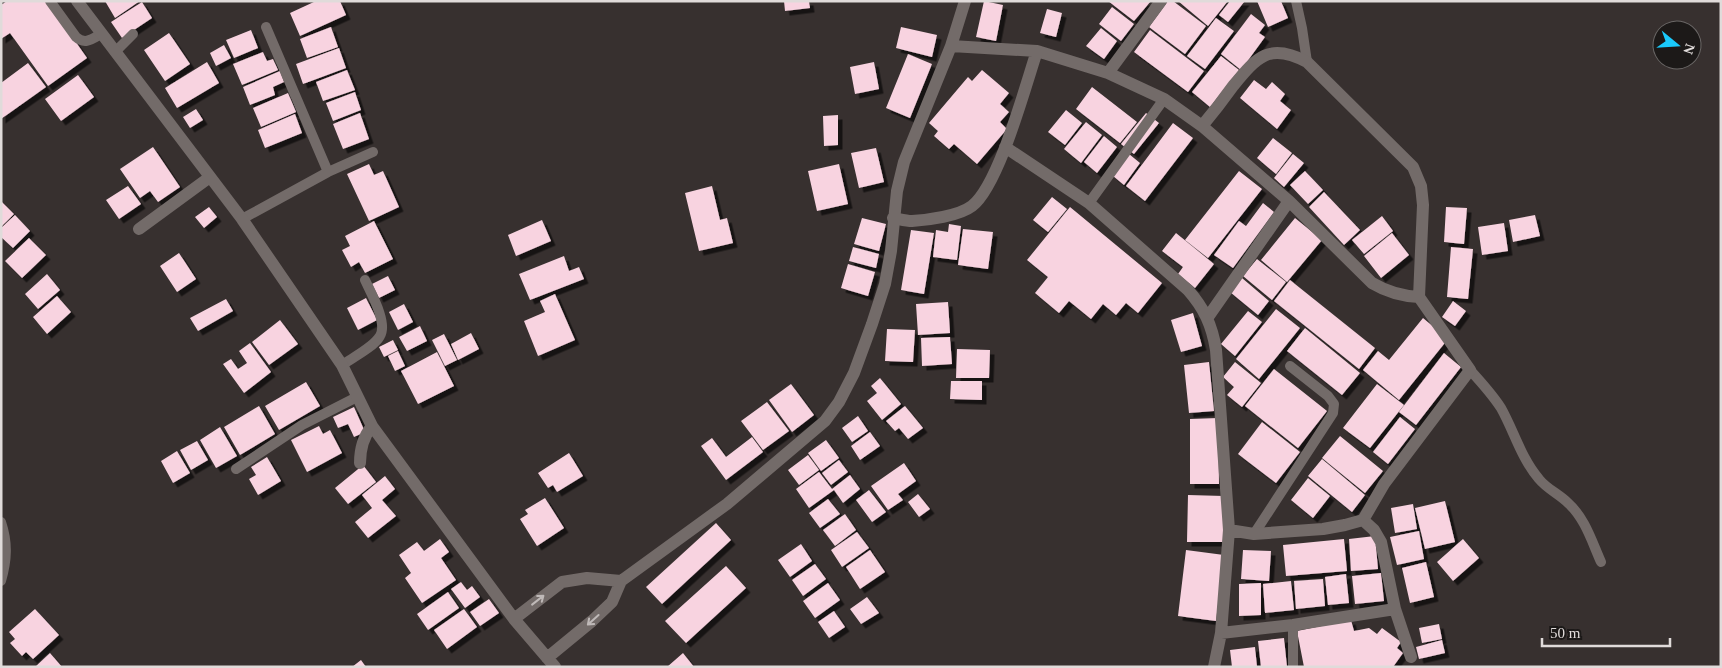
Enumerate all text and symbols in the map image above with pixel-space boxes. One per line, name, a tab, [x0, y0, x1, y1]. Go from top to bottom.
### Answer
north arrow	[1652, 20, 1702, 70]
text: N	[1680, 42, 1698, 56]
one-way arrow	[531, 595, 544, 606]
one-way arrow	[587, 614, 600, 626]
scale bar	[1542, 616, 1670, 648]
text: 50 m	[1550, 625, 1581, 641]

